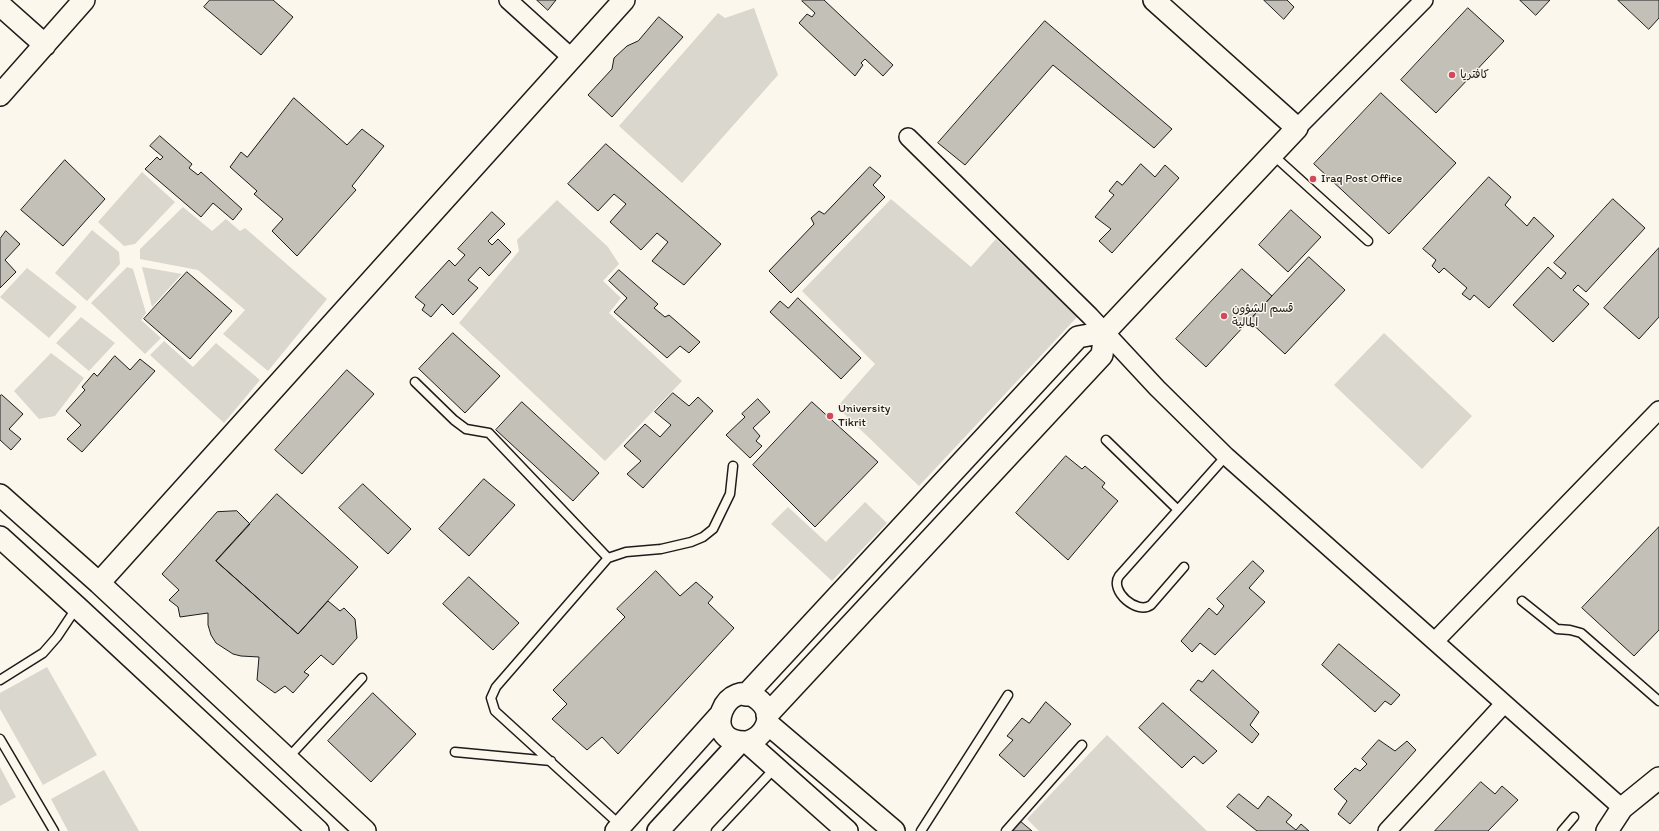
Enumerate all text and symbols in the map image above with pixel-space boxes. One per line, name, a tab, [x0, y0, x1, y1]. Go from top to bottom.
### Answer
place label: كافتريا	[1460, 68, 1489, 82]
marker: كافتريا	[1447, 70, 1457, 80]
place label: Iraq Post Office	[1321, 172, 1402, 186]
marker: Iraq Post Office	[1308, 174, 1318, 184]
place label: قسم الشؤون المالية	[1232, 302, 1294, 330]
marker: قسم الشؤون المالية	[1219, 311, 1229, 321]
place label: University Tikrit	[838, 402, 890, 430]
marker: University Tikrit	[825, 411, 835, 421]

